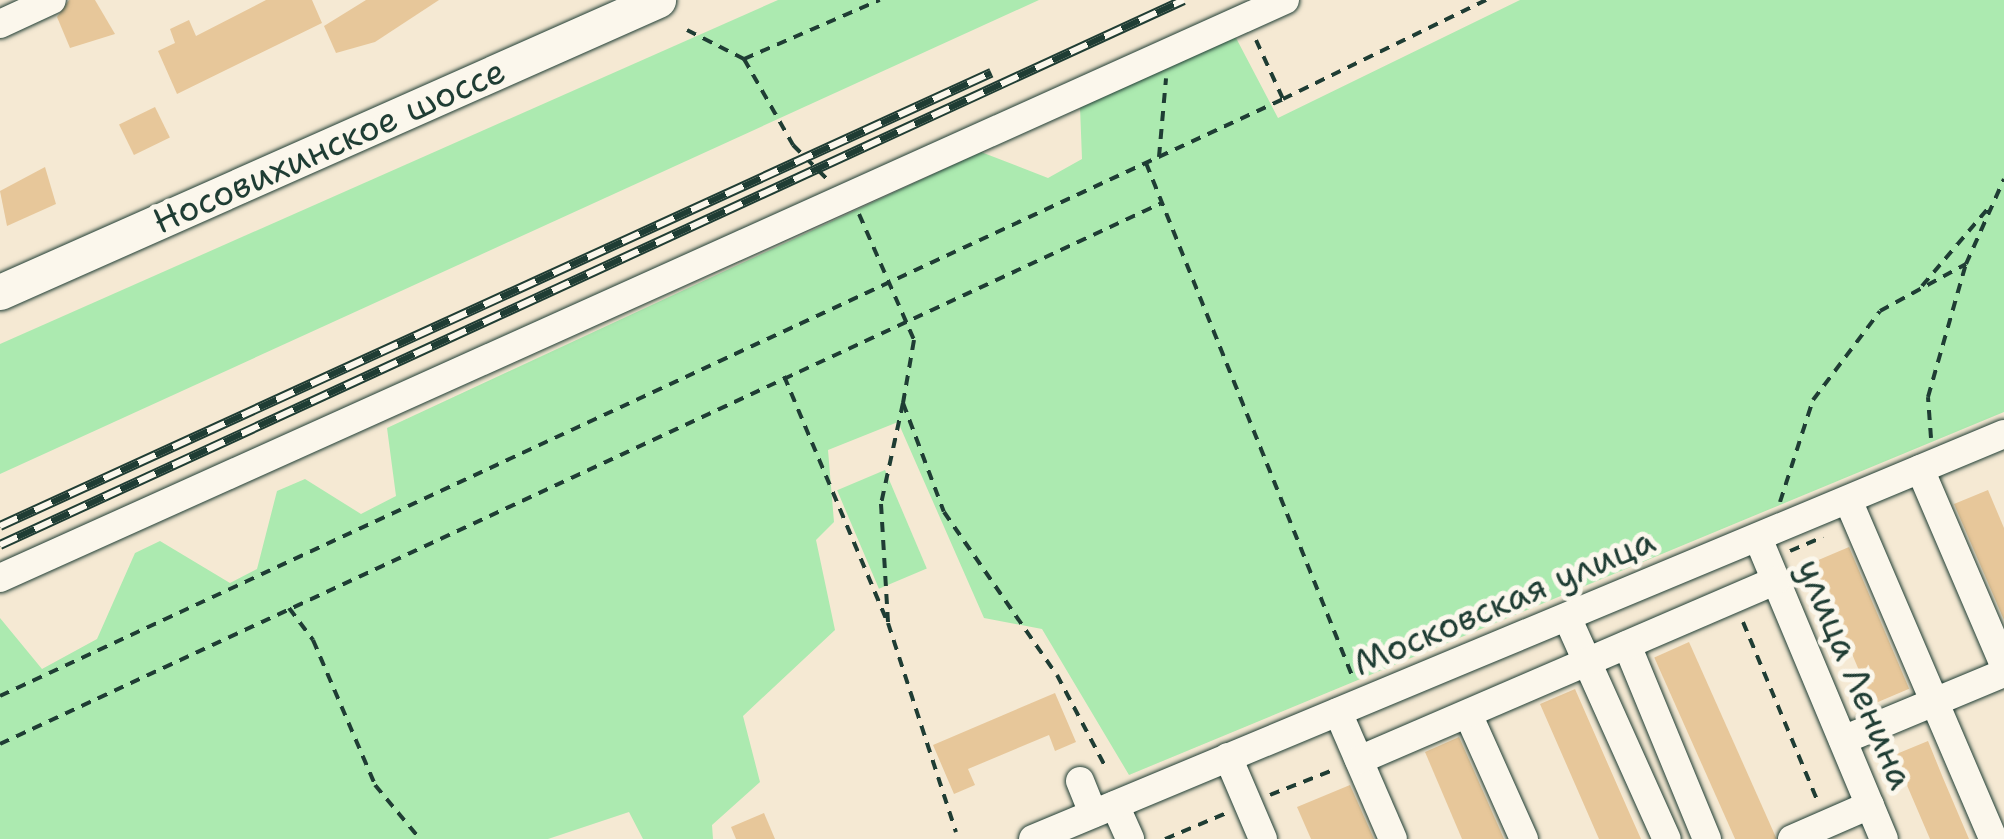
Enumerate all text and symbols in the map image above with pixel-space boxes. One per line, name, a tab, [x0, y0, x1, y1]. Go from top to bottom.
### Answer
street label: Носовихинское шоссе	[146, 49, 512, 243]
street label: Московская улица	[1347, 519, 1661, 685]
street label: улица Ленина	[1788, 553, 1922, 795]

